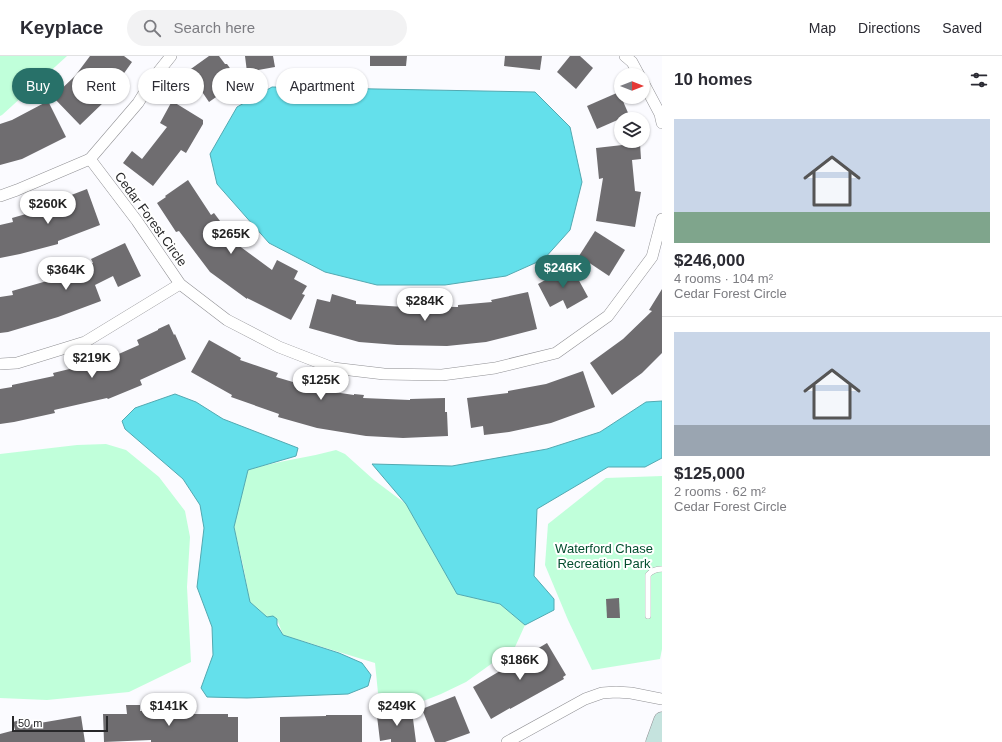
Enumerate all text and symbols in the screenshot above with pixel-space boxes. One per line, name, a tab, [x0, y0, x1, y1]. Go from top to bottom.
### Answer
search box	[127, 10, 407, 46]
text: Keyplace	[20, 17, 103, 38]
icon: search	[141, 17, 163, 39]
text: Search here	[173, 19, 255, 36]
text: Map	[809, 20, 836, 36]
text: Directions	[858, 20, 920, 36]
text: Saved	[942, 20, 982, 36]
chip: Buy	[12, 68, 64, 104]
chip: Rent	[72, 68, 130, 104]
chip: Filters	[138, 68, 204, 104]
chip: New	[212, 68, 268, 104]
chip: Apartment	[276, 68, 368, 104]
north arrow	[614, 68, 650, 104]
map controls	[614, 68, 650, 148]
icon: filters	[968, 69, 990, 91]
text: 10 homes	[674, 70, 752, 89]
button: layers	[614, 112, 650, 148]
icon: home	[796, 145, 868, 217]
street label: Cedar Forest Circle	[112, 169, 190, 269]
pin: $260K	[20, 191, 76, 225]
text: $260K	[29, 196, 67, 211]
pin: $265K	[203, 221, 259, 255]
text: $265K	[212, 226, 250, 241]
text: $246,000	[674, 251, 745, 270]
pin: $246K	[535, 255, 591, 289]
pin: $364K	[38, 257, 94, 291]
text: $246K	[544, 260, 582, 275]
text: $364K	[47, 262, 85, 277]
text: 4 rooms · 104 m²	[674, 271, 773, 286]
text: Cedar Forest Circle	[674, 286, 787, 301]
pin: $284K	[397, 288, 453, 322]
text: $284K	[406, 293, 444, 308]
pin: $219K	[64, 345, 120, 379]
text: $219K	[73, 350, 111, 365]
icon: home	[796, 358, 868, 430]
pin: $125K	[293, 367, 349, 401]
text: $125K	[302, 372, 340, 387]
text: $125,000	[674, 464, 745, 483]
text: 2 rooms · 62 m²	[674, 484, 766, 499]
text: Cedar Forest Circle	[674, 499, 787, 514]
park label: Waterford Chase Recreation Park	[555, 541, 653, 571]
pin: $186K	[492, 647, 548, 681]
text: $186K	[501, 652, 539, 667]
pin: $141K	[141, 693, 197, 727]
pin: $249K	[369, 693, 425, 727]
text: $141K	[150, 698, 188, 713]
text: $249K	[378, 698, 416, 713]
scale bar	[12, 714, 108, 733]
text: 50 m	[18, 717, 42, 729]

